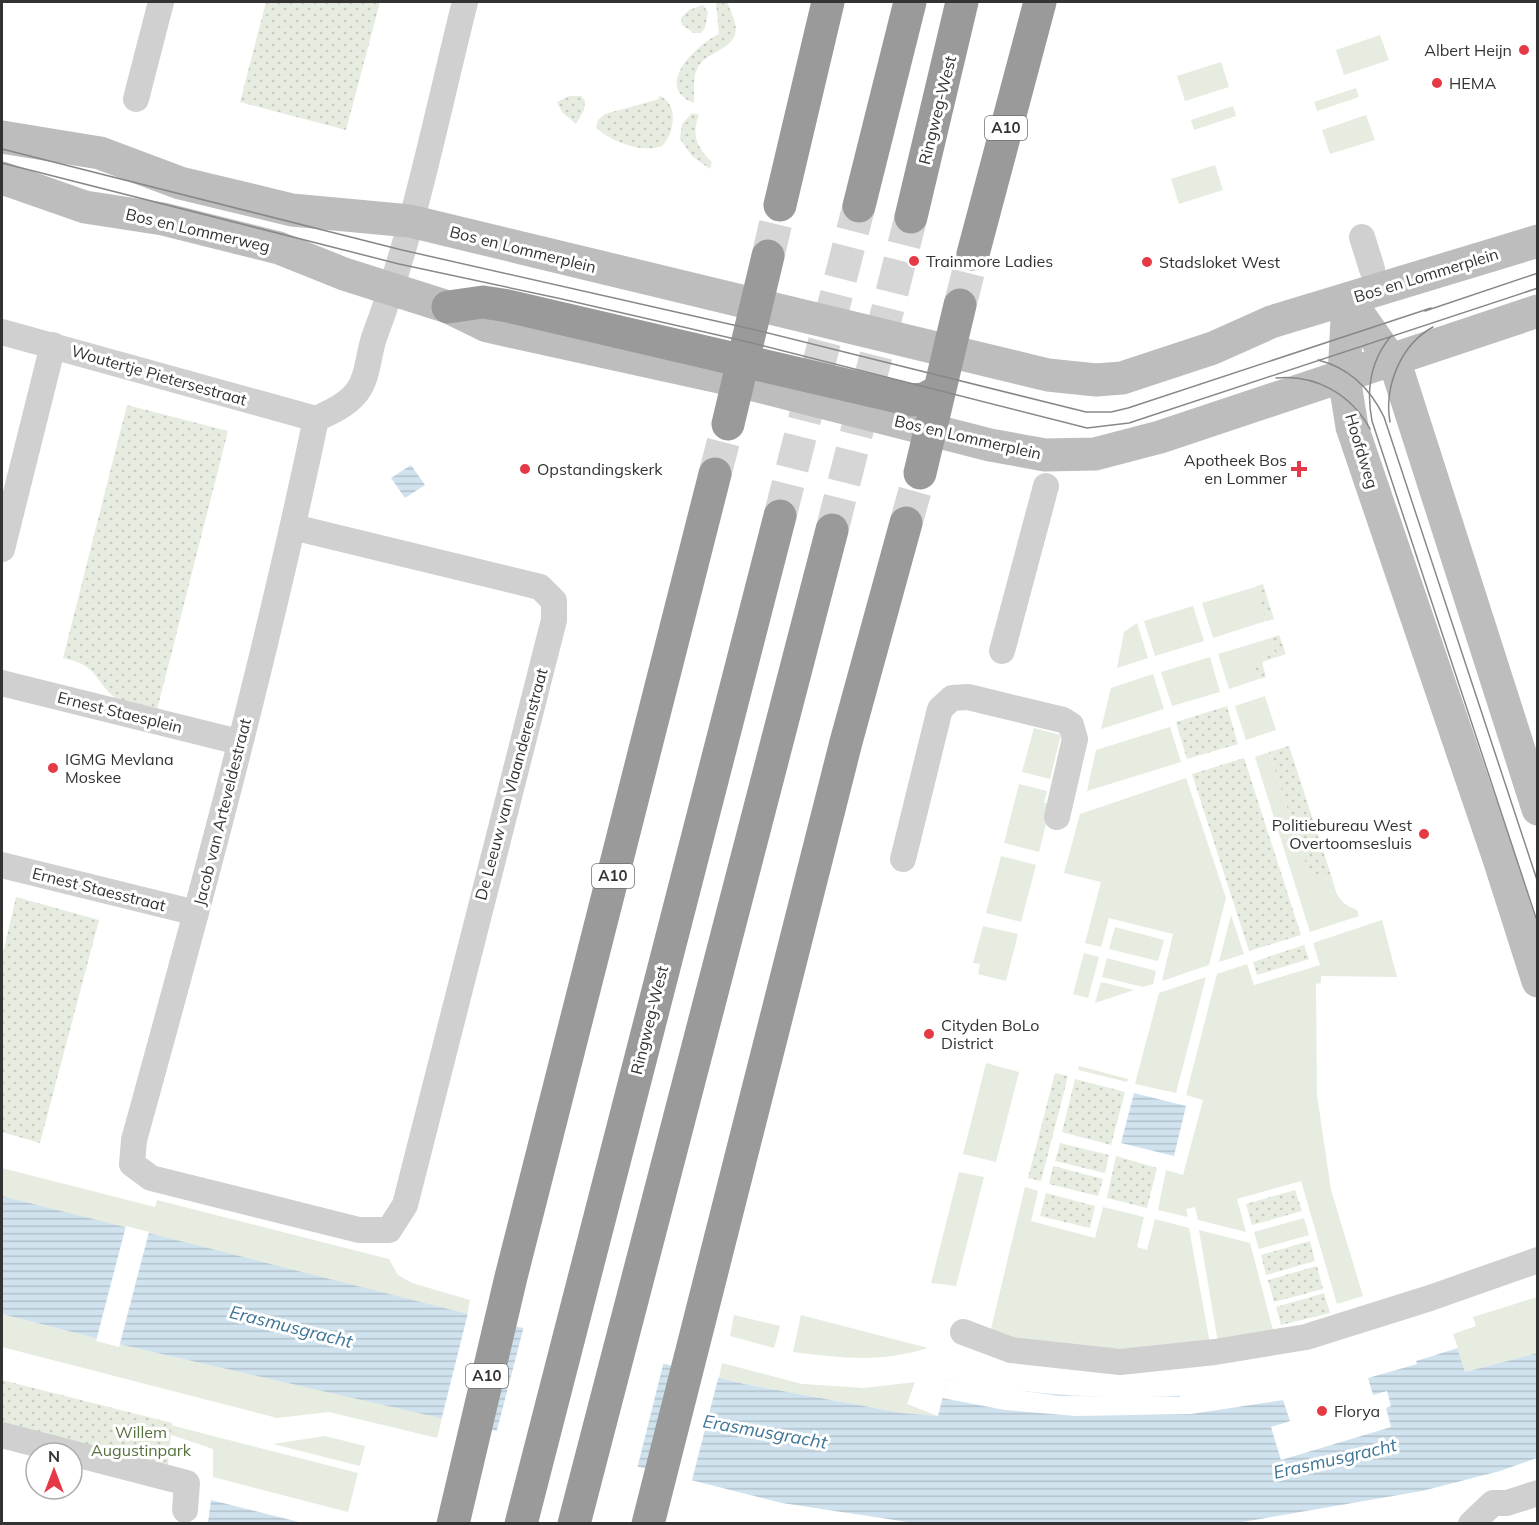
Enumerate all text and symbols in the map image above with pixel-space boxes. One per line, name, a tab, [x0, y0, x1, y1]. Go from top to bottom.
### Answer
place label: Albert Heijn	[1424, 40, 1512, 60]
marker: Albert Heijn	[1517, 43, 1531, 57]
street label: Ringweg-West	[914, 53, 960, 166]
place label: HEMA	[1449, 73, 1496, 93]
marker: HEMA	[1430, 76, 1444, 90]
road number: A10	[985, 116, 1027, 140]
street label: Bos en Lommerweg	[124, 204, 272, 256]
street label: Bos en Lommerplein	[448, 221, 598, 277]
street label: Bos en Lommerplein	[1351, 243, 1501, 307]
place label: Trainmore Ladies	[926, 251, 1053, 271]
place label: Stadsloket West	[1159, 252, 1281, 272]
marker: Trainmore Ladies	[907, 254, 921, 268]
marker: Stadsloket West	[1140, 255, 1154, 269]
street label: Woutertje Pietersestraat	[69, 340, 249, 410]
street label: Bos en Lommerplein	[893, 410, 1043, 464]
street label: Hoofdweg	[1341, 411, 1383, 491]
place label: Apotheek Bos en Lommer	[1184, 450, 1287, 488]
place label: Opstandingskerk	[537, 459, 663, 479]
marker: Opstandingskerk	[518, 462, 532, 476]
marker: Apotheek Bos en Lommer	[1292, 462, 1306, 476]
street label: De Leeuw van Vlaanderenstraat	[470, 665, 552, 902]
street label: Ernest Staesplein	[55, 687, 185, 737]
street label: Jacob van Arteveldestraat	[189, 716, 255, 908]
place label: IGMG Mevlana Moskee	[65, 749, 174, 787]
marker: IGMG Mevlana Moskee	[46, 761, 60, 775]
place label: Politiebureau West Overtoomsesluis	[1272, 815, 1412, 853]
marker: Politiebureau West Overtoomsesluis	[1417, 827, 1431, 841]
street label: Ernest Staesstraat	[30, 863, 168, 915]
road number: A10	[592, 864, 634, 888]
street label: Ringweg-West	[626, 963, 672, 1076]
place label: Cityden BoLo District	[941, 1015, 1039, 1053]
marker: Cityden BoLo District	[922, 1027, 936, 1041]
water label: Erasmusgracht	[227, 1300, 356, 1353]
road number: A10	[466, 1364, 508, 1388]
place label: Florya	[1334, 1401, 1380, 1421]
marker: Florya	[1315, 1404, 1329, 1418]
water label: Erasmusgracht	[701, 1409, 830, 1454]
park label: Willem Augustinpark	[91, 1422, 192, 1460]
water label: Erasmusgracht	[1271, 1433, 1399, 1484]
north arrow	[24, 1441, 84, 1501]
text: N	[48, 1446, 60, 1466]

